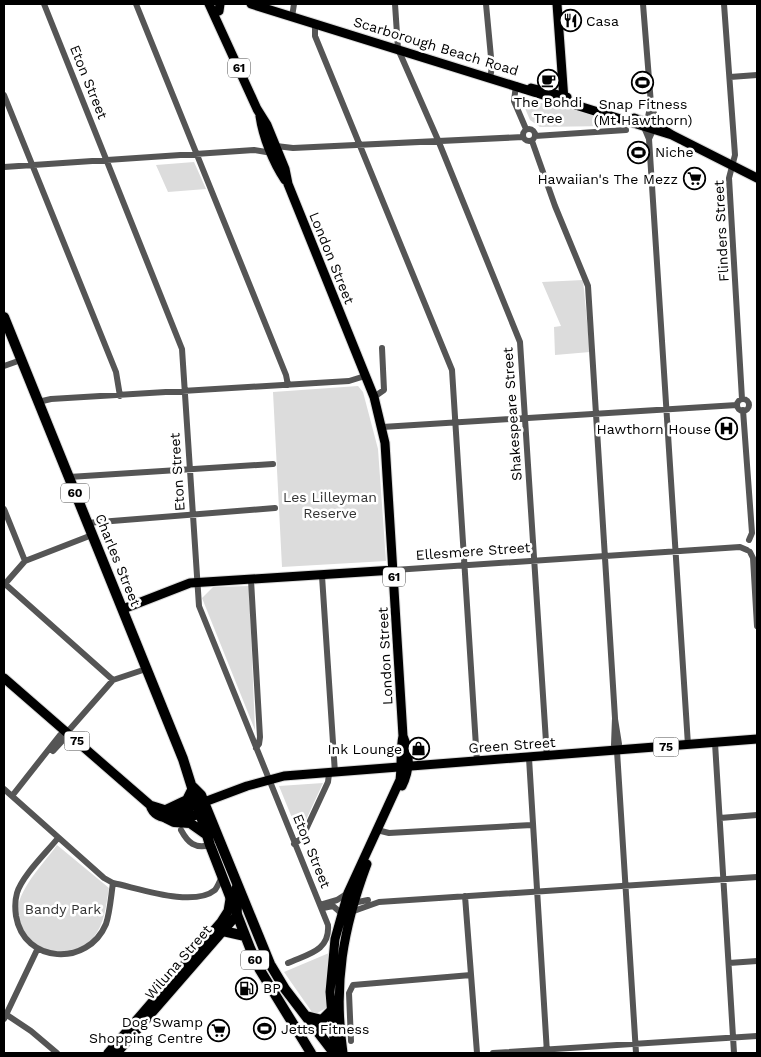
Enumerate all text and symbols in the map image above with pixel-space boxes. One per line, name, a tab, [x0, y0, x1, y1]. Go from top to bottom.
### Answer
restaurant icon: Casa	[558, 9, 582, 33]
street label: Scarborough Beach Road	[352, 13, 520, 79]
place label: Casa	[586, 13, 619, 29]
street label: Eton Street	[67, 43, 111, 122]
road number: 61	[228, 58, 250, 78]
cafe icon: The Bohdi Tree	[536, 68, 560, 92]
sports icon: Snap Fitness (Mt Hawthorn)	[631, 70, 655, 94]
place label: The Bohdi Tree	[514, 94, 582, 126]
place label: Snap Fitness (Mt Hawthorn)	[594, 96, 692, 128]
sports icon: Niche	[627, 140, 651, 164]
place label: Niche	[655, 144, 694, 160]
supermarket icon: Hawaiian's The Mezz	[682, 167, 706, 191]
place label: Hawaiian's The Mezz	[537, 171, 678, 187]
street label: Flinders Street	[710, 180, 732, 282]
street label: London Street	[306, 210, 358, 307]
street label: Shakespeare Street	[499, 346, 525, 481]
hospital icon: Hawthorn House	[715, 417, 739, 441]
place label: Hawthorn House	[597, 421, 711, 437]
street label: Eton Street	[166, 432, 188, 512]
road number: 60	[61, 483, 89, 502]
park label: Les Lilleyman Reserve	[283, 489, 377, 521]
street label: Charles Street	[92, 511, 144, 609]
street label: Ellesmere Street	[415, 539, 531, 563]
road number: 61	[383, 568, 405, 586]
street label: London Street	[374, 607, 396, 705]
road number: 75	[64, 731, 90, 750]
street label: Green Street	[468, 734, 556, 756]
shop icon: Ink Lounge	[406, 737, 430, 761]
road number: 75	[654, 738, 678, 756]
place label: Ink Lounge	[327, 741, 402, 757]
street label: Eton Street	[290, 812, 334, 891]
park label: Bandy Park	[25, 901, 101, 917]
street label: Wiluna Street	[141, 921, 215, 1002]
road number: 60	[241, 950, 269, 970]
fuel station icon: BP	[235, 976, 259, 1000]
place label: BP	[263, 980, 281, 996]
place label: Dog Swamp Shopping Centre	[89, 1014, 203, 1046]
sports icon: Jetts Fitness	[253, 1017, 277, 1041]
supermarket icon: Dog Swamp Shopping Centre	[207, 1018, 231, 1042]
place label: Jetts Fitness	[281, 1021, 369, 1037]

